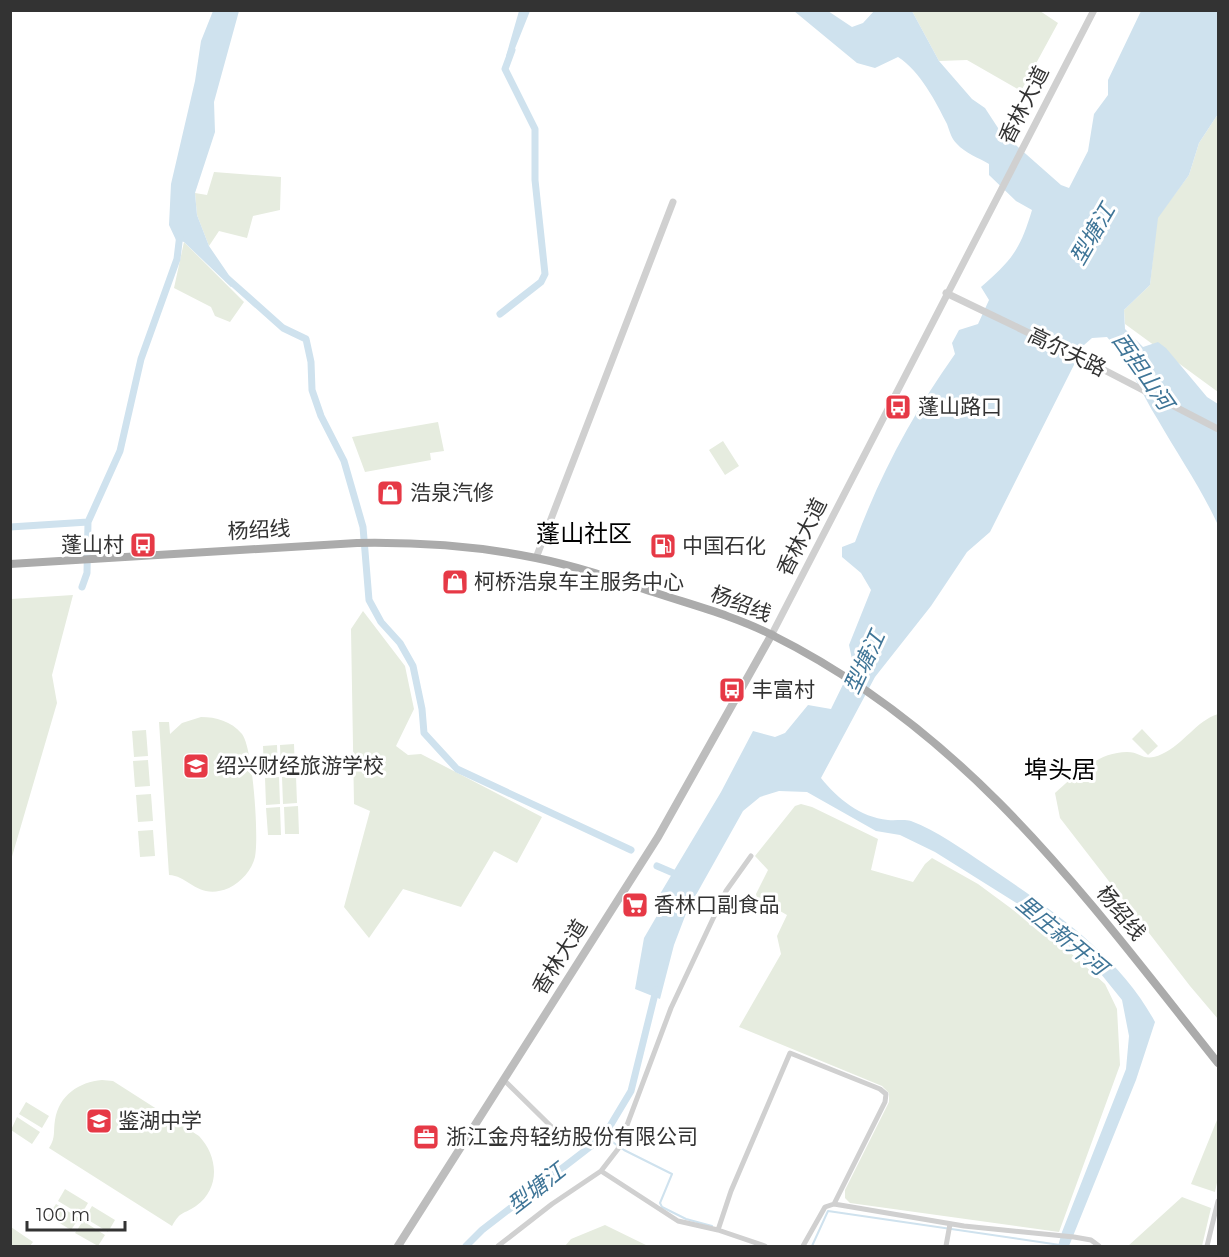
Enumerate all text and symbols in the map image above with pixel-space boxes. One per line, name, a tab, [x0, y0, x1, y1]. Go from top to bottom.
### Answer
street label: 香林大道	[993, 62, 1054, 148]
water label: 型塘江	[1064, 197, 1122, 270]
street label: 高尔夫路	[1024, 322, 1110, 381]
water label: 西担山河	[1106, 327, 1181, 418]
bus stop icon: 蓬山路口	[883, 392, 913, 422]
place label: 蓬山路口	[918, 394, 1002, 419]
shop icon: 浩泉汽修	[375, 478, 405, 508]
place label: 浩泉汽修	[410, 480, 494, 505]
street label: 香林大道	[771, 494, 832, 580]
street label: 杨绍线	[227, 515, 291, 544]
district label: 蓬山社区	[536, 519, 632, 548]
bus stop icon: 蓬山村	[128, 530, 158, 560]
fuel station icon: 中国石化	[648, 531, 678, 561]
place label: 蓬山村	[61, 532, 124, 557]
place label: 中国石化	[682, 533, 766, 558]
shop icon: 柯桥浩泉车主服务中心	[440, 567, 470, 597]
place label: 柯桥浩泉车主服务中心	[474, 569, 684, 594]
street label: 杨绍线	[707, 581, 775, 626]
water label: 型塘江	[838, 625, 891, 698]
bus stop icon: 丰富村	[717, 675, 747, 705]
place label: 丰富村	[752, 677, 815, 702]
school or university icon: 绍兴财经旅游学校	[181, 751, 211, 781]
place label: 绍兴财经旅游学校	[216, 753, 384, 778]
district label: 埠头居	[1024, 755, 1096, 784]
street label: 杨绍线	[1092, 880, 1151, 945]
supermarket icon: 香林口副食品	[620, 890, 650, 920]
water label: 里庄新开河	[1011, 890, 1116, 984]
place label: 香林口副食品	[654, 892, 780, 917]
street label: 香林大道	[527, 914, 592, 999]
school or university icon: 鉴湖中学	[84, 1106, 114, 1136]
place label: 鉴湖中学	[118, 1108, 202, 1133]
office icon: 浙江金舟轻纺股份有限公司	[411, 1122, 441, 1152]
place label: 浙江金舟轻纺股份有限公司	[446, 1124, 698, 1149]
water label: 型塘江	[502, 1156, 572, 1219]
scale bar	[27, 1194, 124, 1232]
text: 100 m	[36, 1204, 90, 1226]

